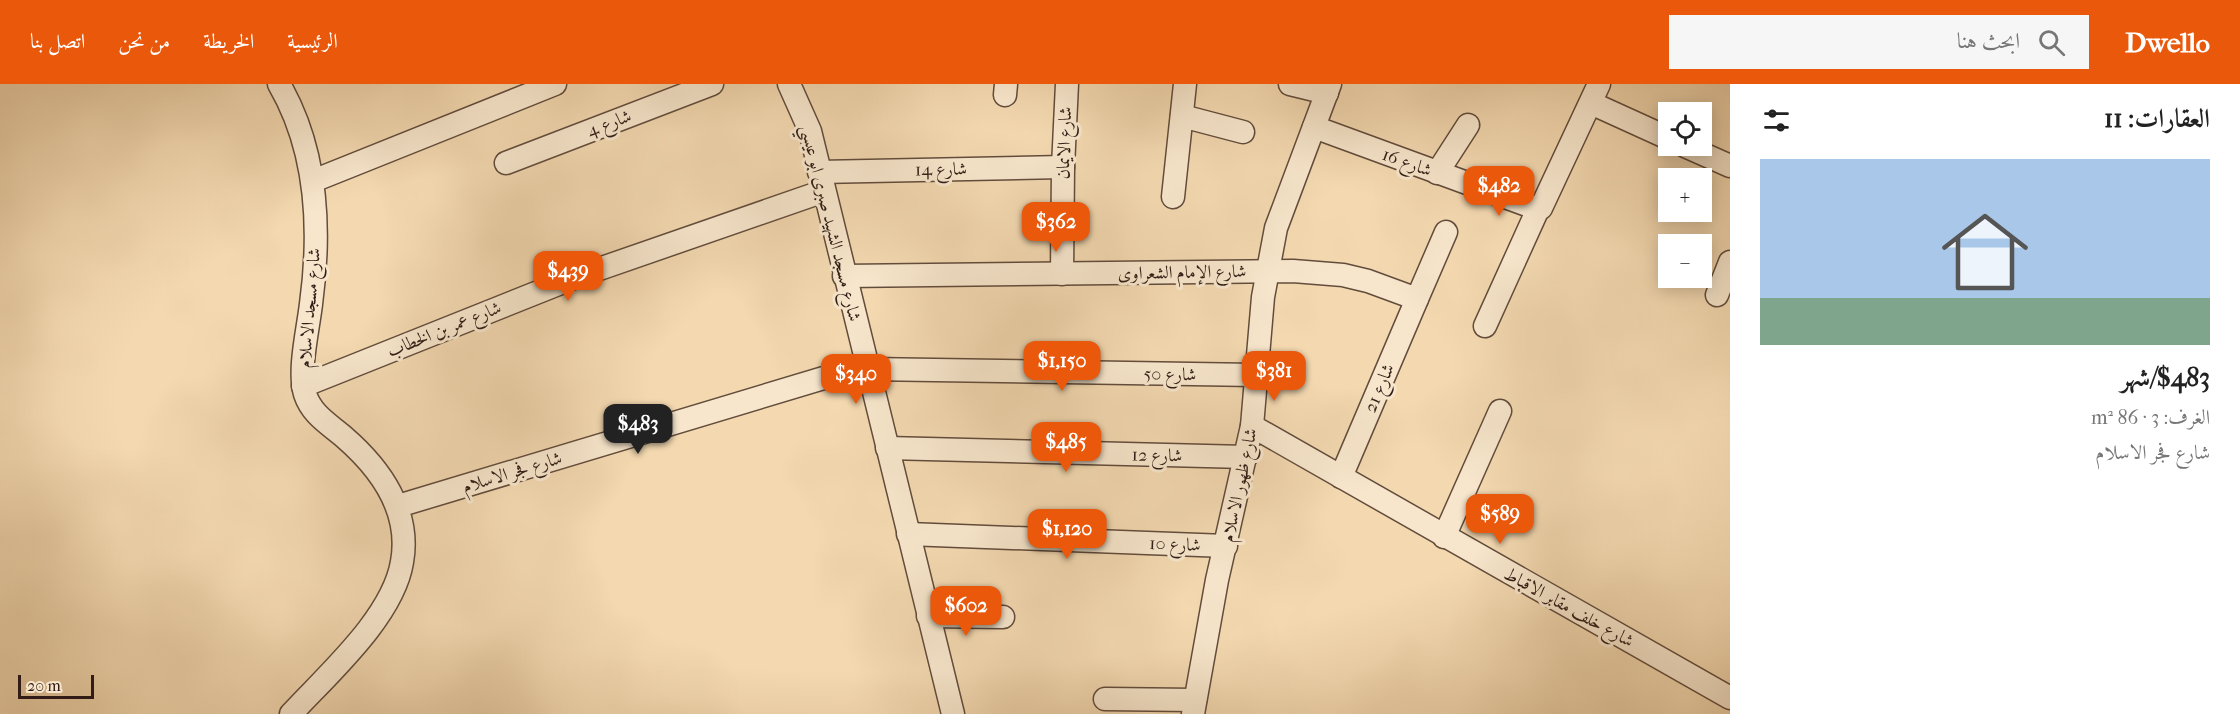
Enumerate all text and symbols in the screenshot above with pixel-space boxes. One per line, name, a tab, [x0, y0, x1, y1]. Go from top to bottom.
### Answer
search box	[1669, 15, 2089, 69]
icon: search	[2035, 26, 2068, 59]
text: Dwello	[2125, 26, 2210, 59]
text: ابحث هنا	[1957, 28, 2020, 54]
text: اتصل بنا	[30, 29, 85, 53]
text: من نحن	[118, 29, 170, 53]
text: الخريطة	[203, 29, 254, 53]
text: الرئيسية	[287, 29, 338, 53]
map controls	[1658, 102, 1712, 288]
button: locate	[1658, 102, 1712, 156]
text: العقارات: 11	[2104, 103, 2210, 134]
icon: filters	[1760, 104, 1793, 137]
street label: شارع 4	[584, 105, 636, 145]
street label: شارع الايمان	[1053, 106, 1080, 180]
street label: شارع مسجد الشهيد صبرى ابو عيسي	[790, 123, 865, 325]
street label: شارع 16	[1378, 144, 1434, 185]
street label: شارع 14	[915, 159, 967, 184]
pin: $482	[1463, 166, 1535, 217]
button: +	[1658, 168, 1712, 222]
text: $482	[1477, 174, 1521, 197]
icon: home	[1931, 198, 2039, 306]
pin: $362	[1020, 202, 1092, 253]
text: $362	[1036, 210, 1076, 233]
button: −	[1658, 234, 1712, 288]
street label: شارع مسجد الاسلام	[294, 247, 330, 369]
pin: $439	[532, 251, 604, 302]
text: $439	[547, 259, 589, 282]
street label: شارع الإمام الشعراوى	[1118, 261, 1247, 289]
street label: شارع عمر بن الخطاب	[384, 297, 506, 366]
pin: $1,150	[1013, 341, 1111, 392]
text: $1,150	[1038, 349, 1086, 372]
pin: $381	[1238, 351, 1310, 402]
pin: $340	[820, 354, 892, 405]
text: $381	[1256, 359, 1292, 382]
street label: شارع 21	[1360, 361, 1403, 417]
text: $340	[835, 362, 877, 385]
text: $483/شهر	[2120, 362, 2210, 393]
street label: شارع 50	[1143, 364, 1197, 389]
pin: $483	[602, 404, 674, 455]
text: الغرف: 3 · 86 m²	[2091, 406, 2210, 429]
text: $483	[617, 412, 659, 435]
pin: $485	[1030, 422, 1102, 473]
street label: شارع ظهور الاسلام	[1217, 426, 1267, 545]
text: $485	[1045, 430, 1087, 453]
text: شارع فجر الاسلام	[2095, 441, 2210, 464]
street label: شارع 12	[1131, 445, 1183, 470]
street label: شارع فجر الاسلام	[460, 447, 566, 502]
pin: $589	[1464, 494, 1536, 545]
text: $589	[1480, 502, 1520, 525]
pin: $1,120	[1018, 509, 1116, 560]
text: $1,120	[1042, 517, 1092, 540]
street label: شارع 10	[1149, 533, 1201, 560]
street label: شارع خلف مقابر الاقباط	[1498, 563, 1637, 655]
pin: $602	[930, 586, 1002, 637]
text: $602	[944, 594, 988, 617]
scale bar	[18, 672, 94, 700]
text: 20 m	[27, 676, 61, 695]

